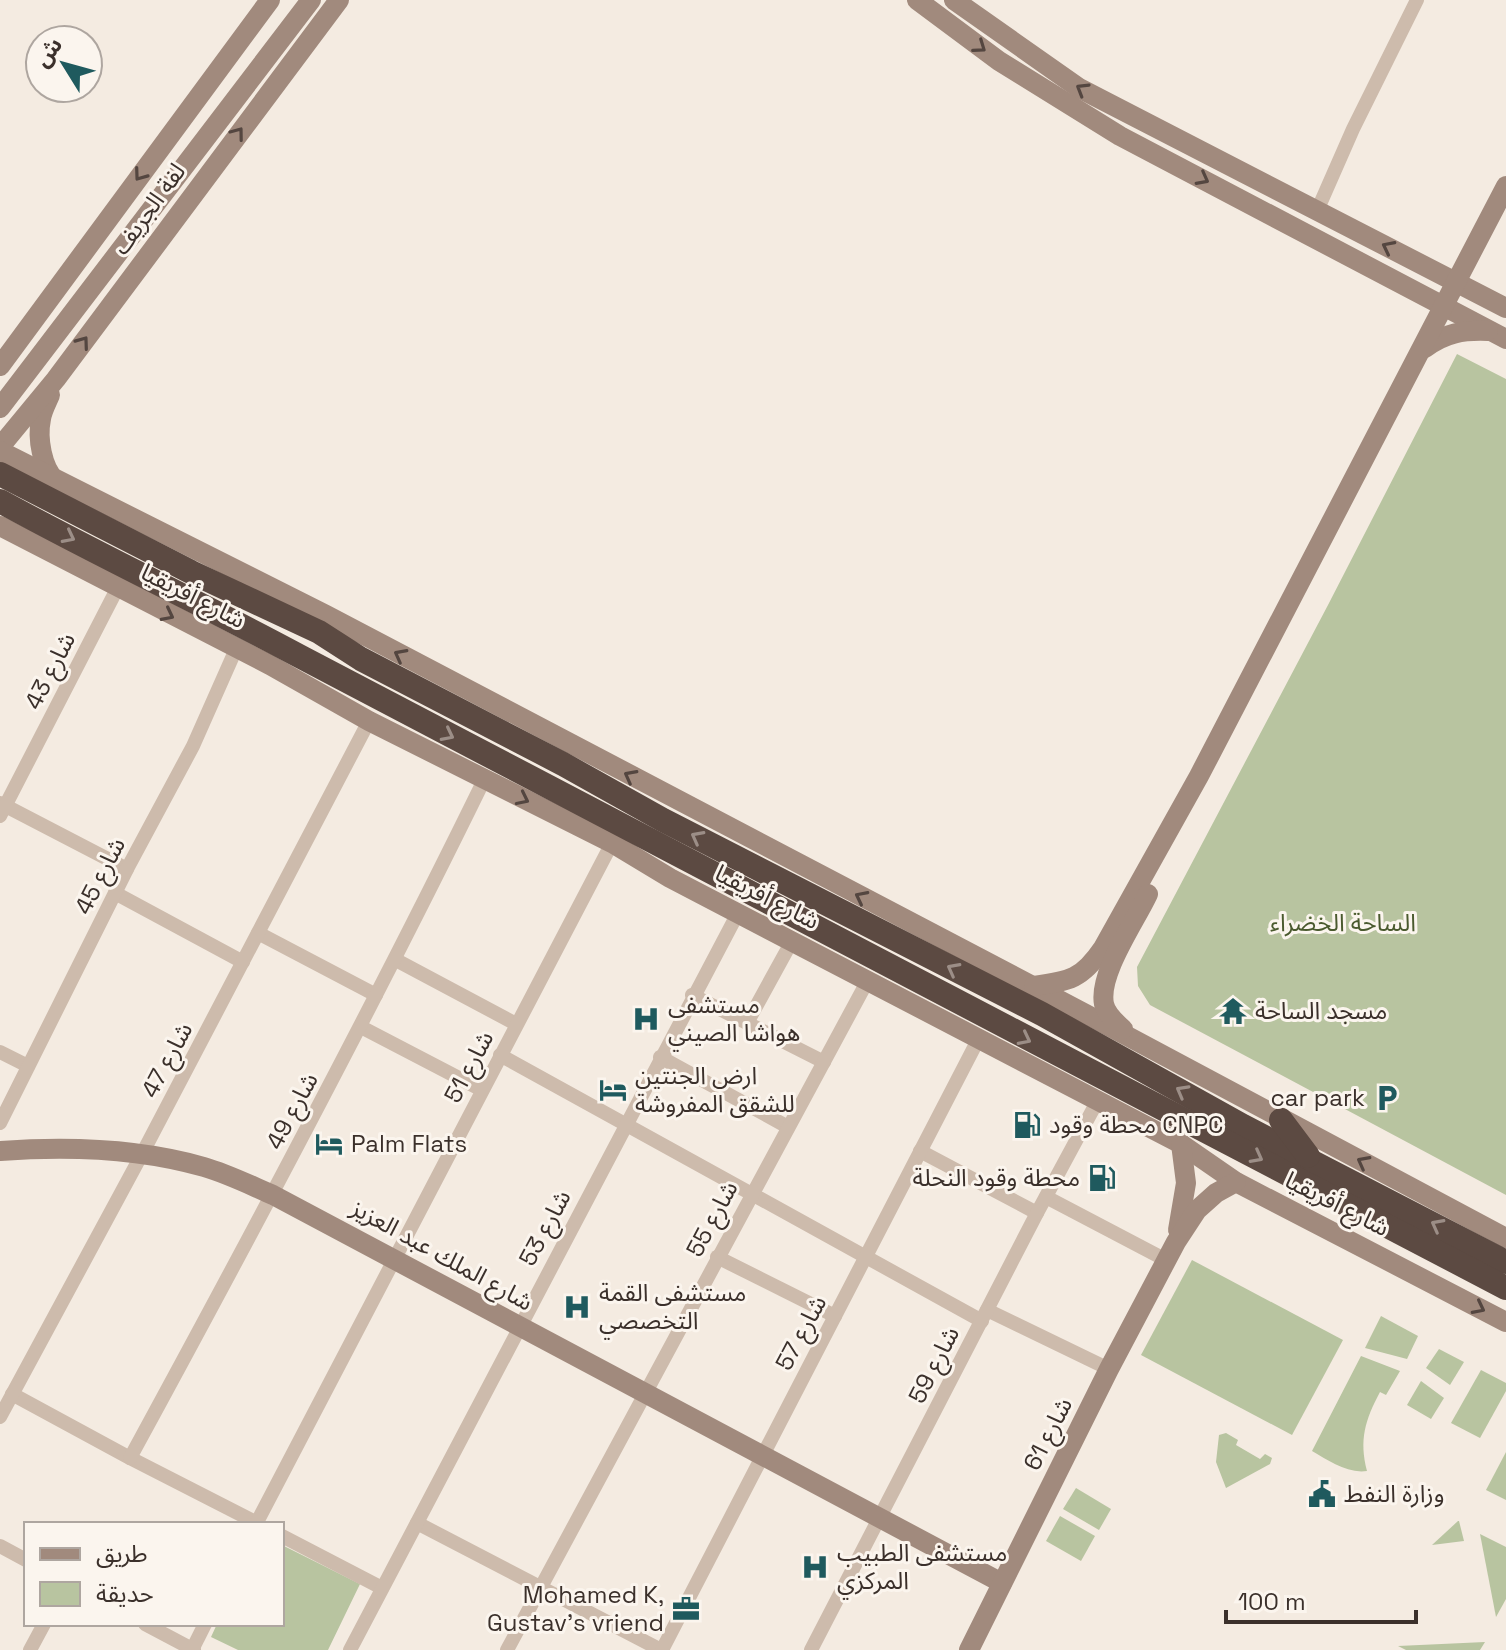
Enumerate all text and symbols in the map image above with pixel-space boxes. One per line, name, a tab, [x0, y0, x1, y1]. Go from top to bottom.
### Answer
north arrow	[24, 24, 104, 104]
text: ش	[28, 32, 68, 72]
one-way arrow	[971, 37, 985, 52]
one-way arrow	[1076, 83, 1091, 99]
one-way arrow	[228, 127, 242, 142]
street label: لفة الجريف	[105, 157, 192, 260]
one-way arrow	[135, 166, 149, 180]
one-way arrow	[1195, 170, 1209, 185]
one-way arrow	[1381, 241, 1396, 257]
one-way arrow	[73, 337, 88, 351]
one-way arrow	[61, 527, 75, 543]
street label: شارع أفريقيا	[135, 556, 251, 637]
one-way arrow	[160, 605, 175, 620]
street label: شارع 43	[17, 627, 84, 715]
one-way arrow	[394, 650, 409, 665]
one-way arrow	[440, 726, 455, 741]
one-way arrow	[624, 771, 639, 786]
one-way arrow	[514, 790, 529, 805]
street label: شارع 45	[67, 832, 134, 920]
one-way arrow	[690, 832, 705, 847]
street label: شارع أفريقيا	[709, 857, 825, 938]
one-way arrow	[854, 892, 869, 907]
park label: الساحة الخضراء	[1270, 907, 1416, 938]
one-way arrow	[946, 964, 961, 979]
place label: مستشفى هواشا الصيني	[668, 989, 800, 1052]
place label: مسجد الساحة	[1255, 995, 1387, 1026]
temple icon: مسجد الساحة	[1218, 996, 1248, 1026]
hospital icon: مستشفى هواشا الصيني	[631, 1004, 661, 1034]
street label: شارع 47	[134, 1017, 201, 1104]
street label: شارع 51	[437, 1025, 502, 1109]
one-way arrow	[1017, 1029, 1032, 1044]
place label: ارض الجنتين للشقق المفروشة	[635, 1060, 795, 1119]
street label: شارع 49	[258, 1067, 326, 1155]
hotel icon: ارض الجنتين للشقق المفروشة	[598, 1075, 628, 1105]
place label: car park	[1270, 1082, 1365, 1113]
parking icon: car park	[1372, 1083, 1402, 1113]
one-way arrow	[1176, 1085, 1191, 1101]
place label: محطة وقود CNPC	[1049, 1109, 1223, 1140]
fuel station icon: محطة وقود CNPC	[1012, 1110, 1042, 1140]
place label: Palm Flats	[351, 1128, 467, 1159]
hotel icon: Palm Flats	[314, 1129, 344, 1159]
one-way arrow	[1248, 1148, 1263, 1163]
one-way arrow	[1356, 1157, 1371, 1172]
place label: محطة وقود النحلة	[913, 1162, 1080, 1193]
fuel station icon: محطة وقود النحلة	[1087, 1163, 1117, 1193]
street label: شارع أفريقيا	[1279, 1164, 1395, 1245]
street label: شارع 55	[679, 1175, 746, 1263]
street label: شارع 53	[512, 1184, 579, 1272]
street label: شارع الملك عبد العزيز	[344, 1191, 539, 1319]
one-way arrow	[1431, 1220, 1445, 1235]
place label: مستشفى القمة التخصصي	[599, 1277, 746, 1340]
street label: شارع 57	[768, 1290, 835, 1377]
hospital icon: مستشفى القمة التخصصي	[562, 1292, 592, 1322]
one-way arrow	[1471, 1299, 1486, 1314]
street label: شارع 59	[901, 1321, 968, 1409]
street label: شارع 61	[1016, 1392, 1081, 1476]
place label: وزارة النفط	[1344, 1478, 1444, 1509]
public building icon: وزارة النفط	[1307, 1479, 1337, 1509]
legend	[24, 1522, 284, 1626]
place label: مستشفى الطبيب المركزي	[837, 1537, 1007, 1600]
text: طريق	[96, 1538, 148, 1569]
hospital icon: مستشفى الطبيب المركزي	[800, 1552, 830, 1582]
scale bar	[1226, 1574, 1416, 1624]
text: حديقة	[96, 1578, 154, 1609]
place label: Mohamed K, Gustav’s vriend	[487, 1579, 664, 1638]
text: 100 m	[1238, 1586, 1306, 1617]
office icon: Mohamed K, Gustav’s vriend	[671, 1594, 701, 1624]

